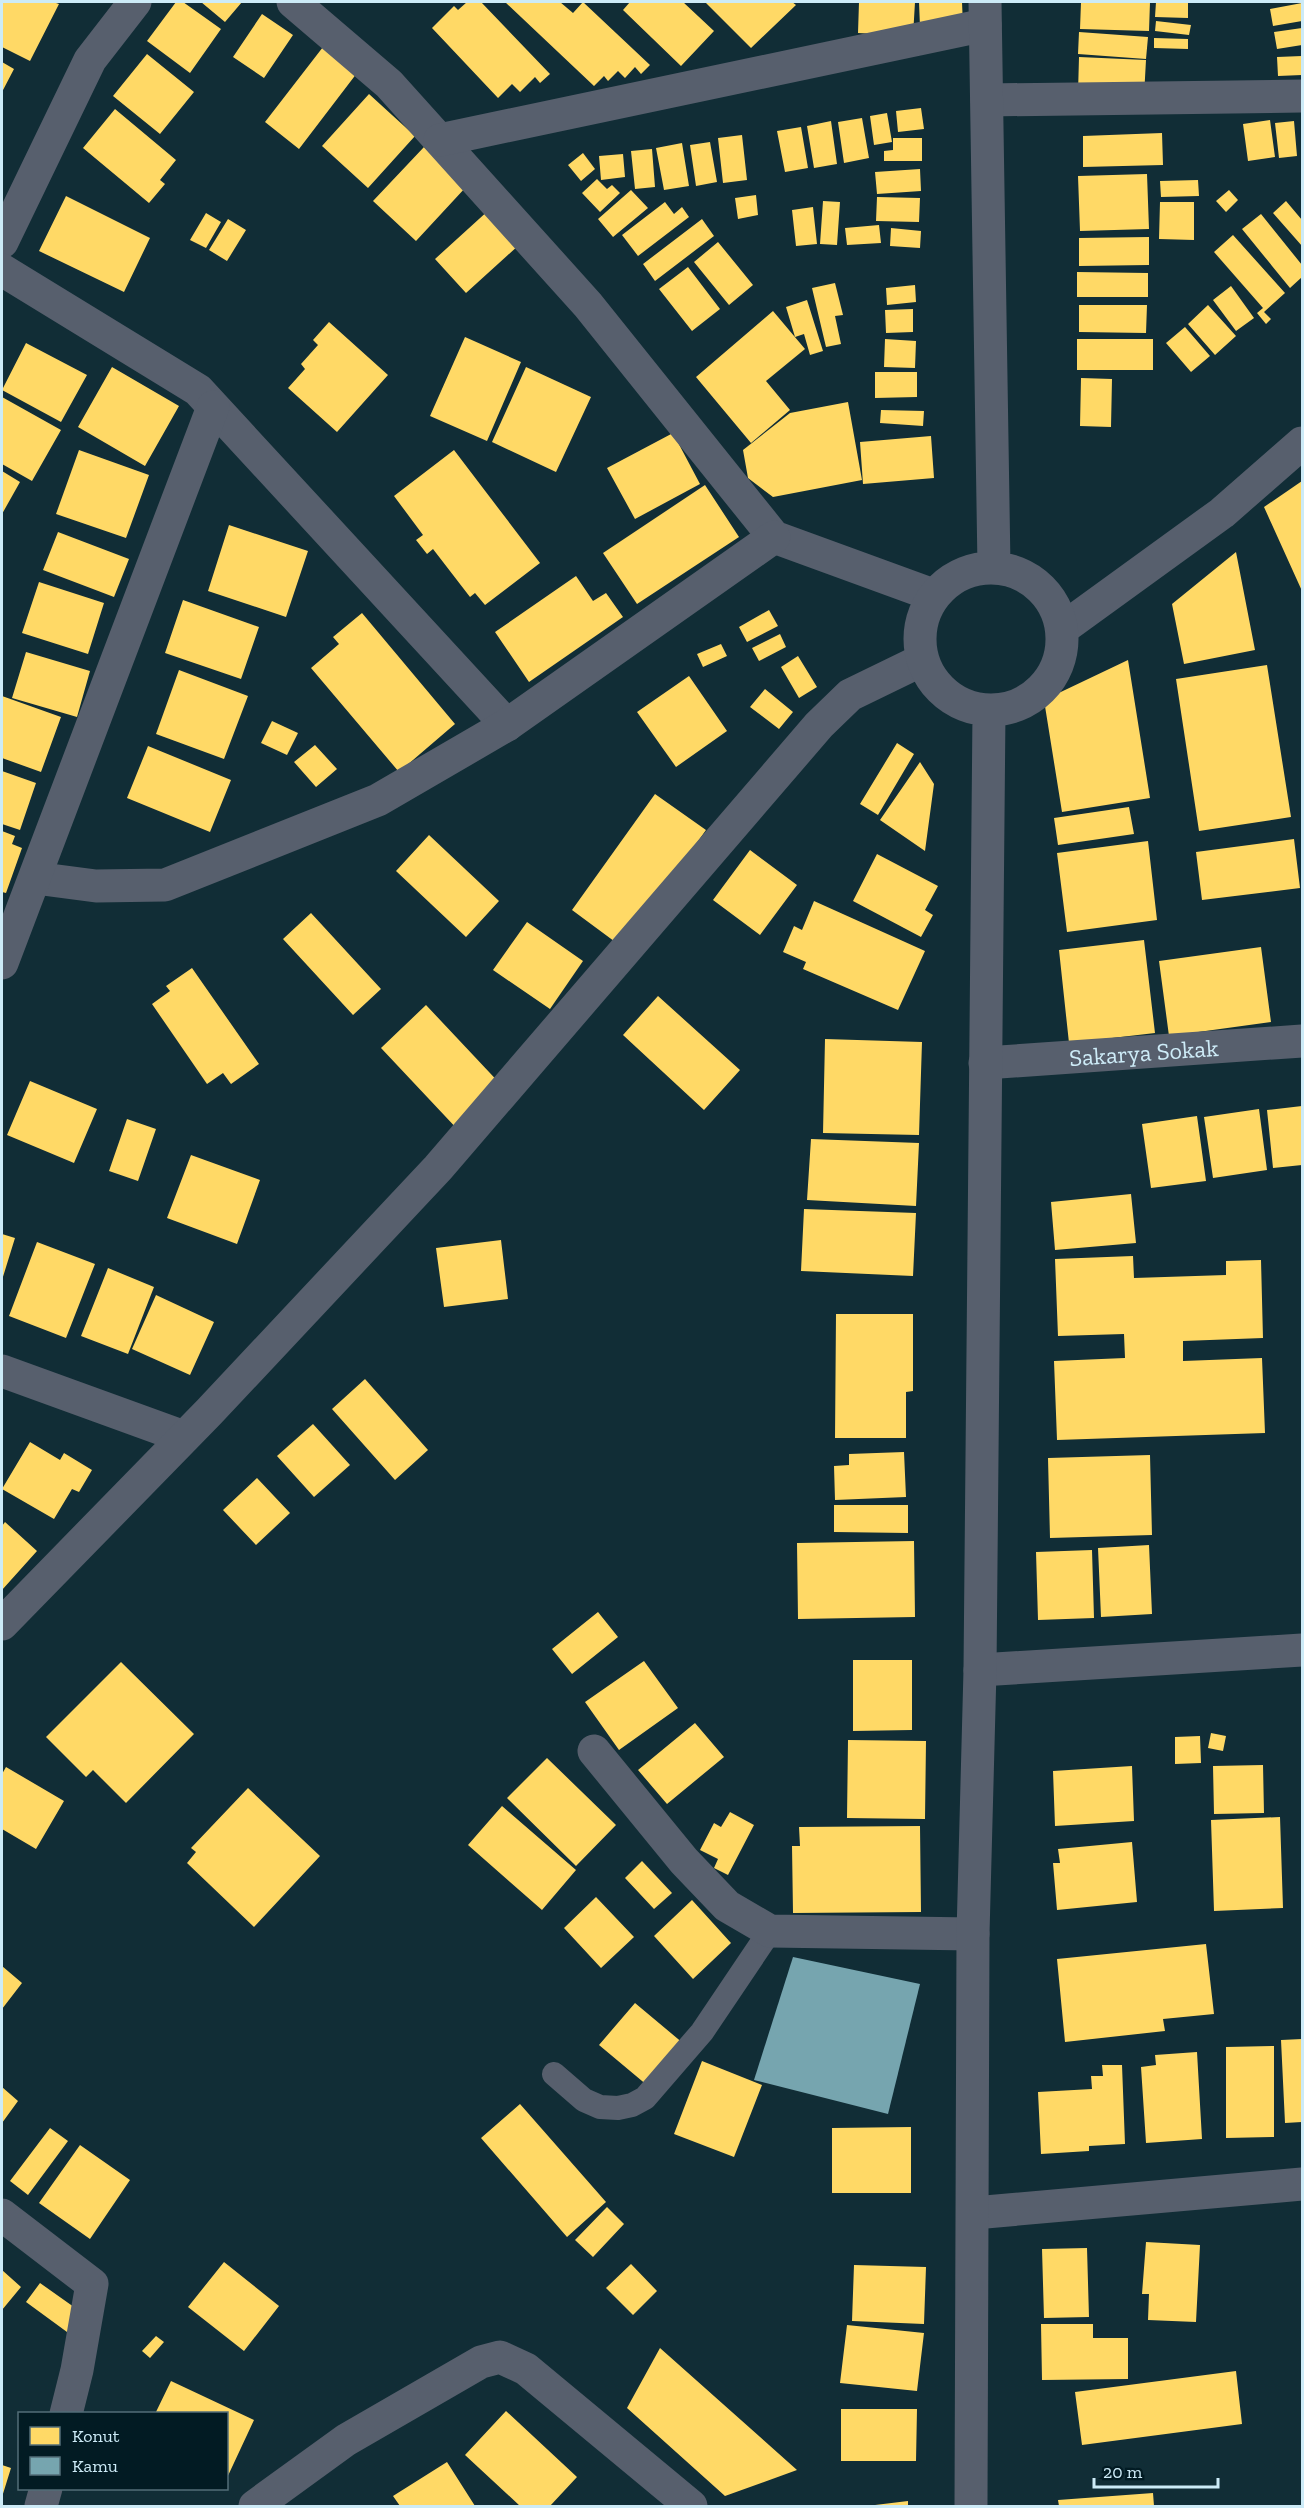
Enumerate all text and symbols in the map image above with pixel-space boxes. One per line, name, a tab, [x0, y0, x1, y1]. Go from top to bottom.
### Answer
street label: Sakarya Sokak	[1068, 1032, 1220, 1072]
legend	[18, 2412, 228, 2490]
text: Konut	[72, 2425, 120, 2447]
scale bar	[1094, 2451, 1218, 2489]
text: Kamu	[72, 2455, 118, 2477]
text: 20 m	[1103, 2461, 1143, 2483]

